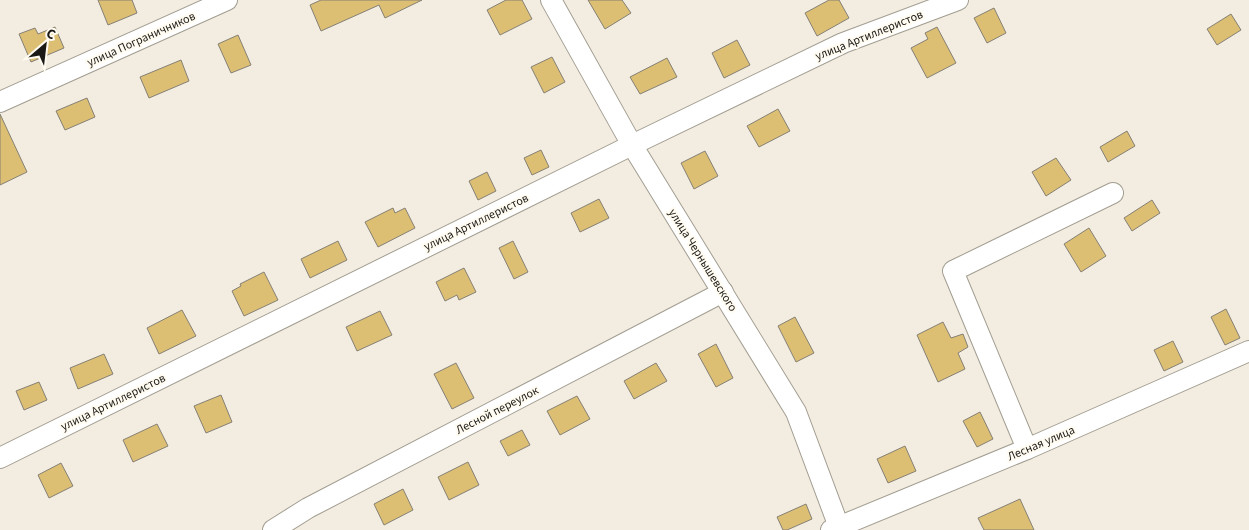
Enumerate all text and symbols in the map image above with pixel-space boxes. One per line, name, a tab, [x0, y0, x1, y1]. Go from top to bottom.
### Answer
street label: улица Артиллеристов	[813, 6, 925, 65]
street label: улица Пограничников	[84, 8, 198, 71]
north arrow	[20, 20, 70, 70]
text: С	[42, 24, 59, 45]
street label: улица Артиллеристов	[421, 190, 531, 255]
street label: улица Чернышевского	[664, 206, 741, 315]
street label: улица Артиллеристов	[58, 370, 168, 435]
street label: Лесной переулок	[453, 382, 542, 439]
street label: Лесная улица	[1005, 422, 1078, 465]

